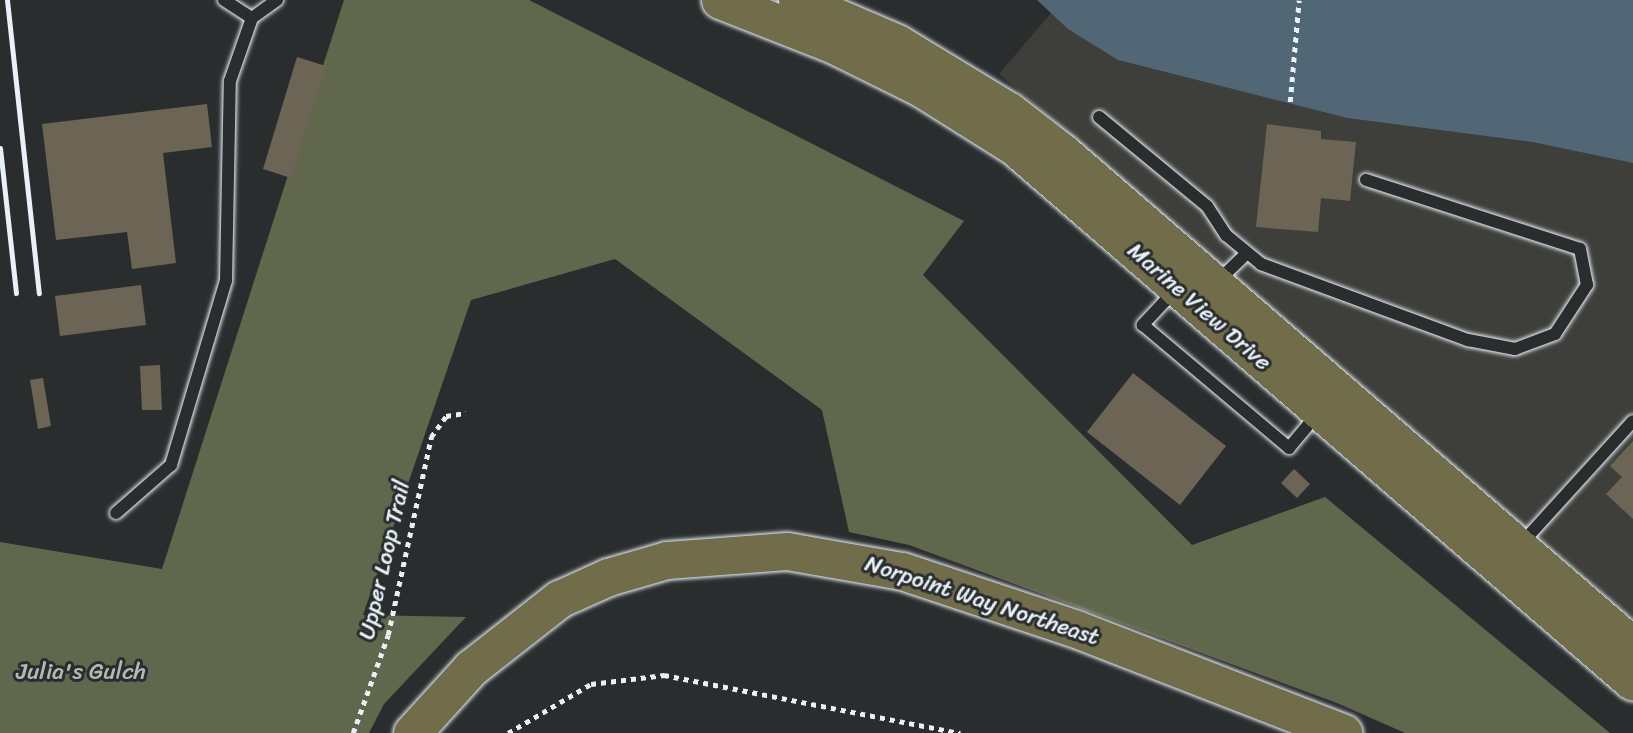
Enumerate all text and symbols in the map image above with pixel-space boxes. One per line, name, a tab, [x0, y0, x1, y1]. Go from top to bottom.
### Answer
street label: Marine View Drive	[1122, 237, 1276, 377]
street label: Upper Loop Trail	[353, 477, 417, 643]
street label: Norpoint Way Northeast	[861, 550, 1103, 652]
park label: Julia's Gulch	[16, 658, 146, 686]

